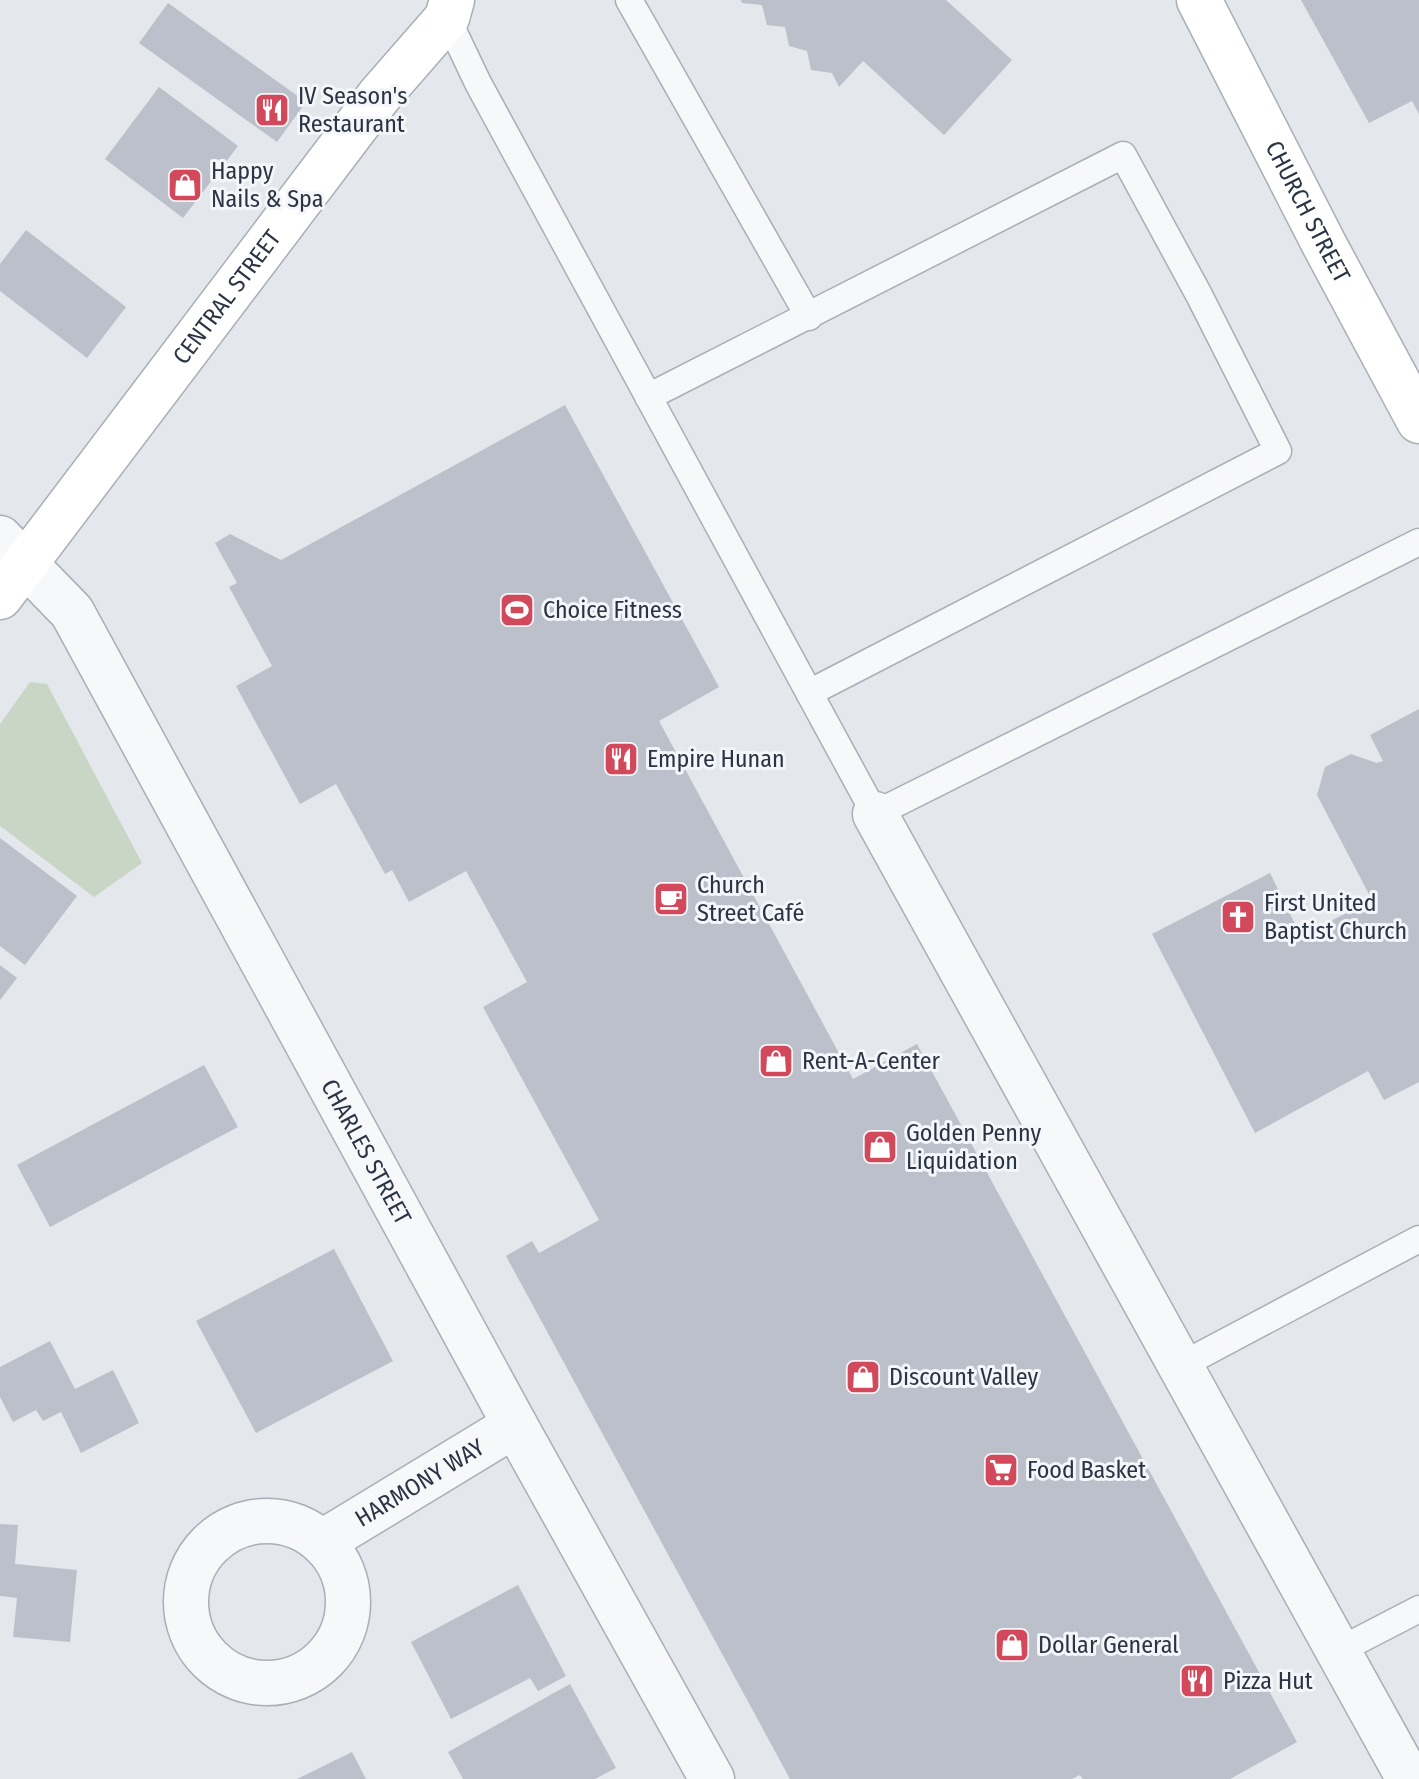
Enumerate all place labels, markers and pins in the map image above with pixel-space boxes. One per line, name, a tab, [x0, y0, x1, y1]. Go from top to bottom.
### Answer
place label: IV Season's Restaurant	[298, 82, 407, 138]
restaurant icon: IV Season's Restaurant	[253, 91, 291, 129]
place label: Happy Nails & Spa	[211, 157, 323, 213]
shop icon: Happy Nails & Spa	[166, 166, 204, 204]
sports icon: Choice Fitness	[498, 591, 536, 629]
place label: Choice Fitness	[543, 596, 682, 624]
restaurant icon: Empire Hunan	[602, 740, 640, 778]
place label: Empire Hunan	[647, 745, 785, 773]
place label: Church Street Café	[697, 871, 804, 927]
cafe icon: Church Street Café	[652, 880, 690, 918]
place label: First United Baptist Church	[1264, 889, 1407, 945]
church icon: First United Baptist Church	[1219, 898, 1257, 936]
shop icon: Rent-A-Center	[757, 1042, 795, 1080]
place label: Rent-A-Center	[802, 1047, 941, 1075]
place label: Golden Penny Liquidation	[906, 1119, 1041, 1175]
shop icon: Golden Penny Liquidation	[861, 1128, 899, 1166]
shop icon: Discount Valley	[844, 1358, 882, 1396]
place label: Discount Valley	[889, 1363, 1038, 1391]
supermarket icon: Food Basket	[982, 1451, 1020, 1489]
place label: Food Basket	[1027, 1456, 1146, 1484]
shop icon: Dollar General	[993, 1626, 1031, 1664]
place label: Dollar General	[1038, 1631, 1179, 1659]
restaurant icon: Pizza Hut	[1178, 1662, 1216, 1700]
place label: Pizza Hut	[1223, 1667, 1313, 1695]

